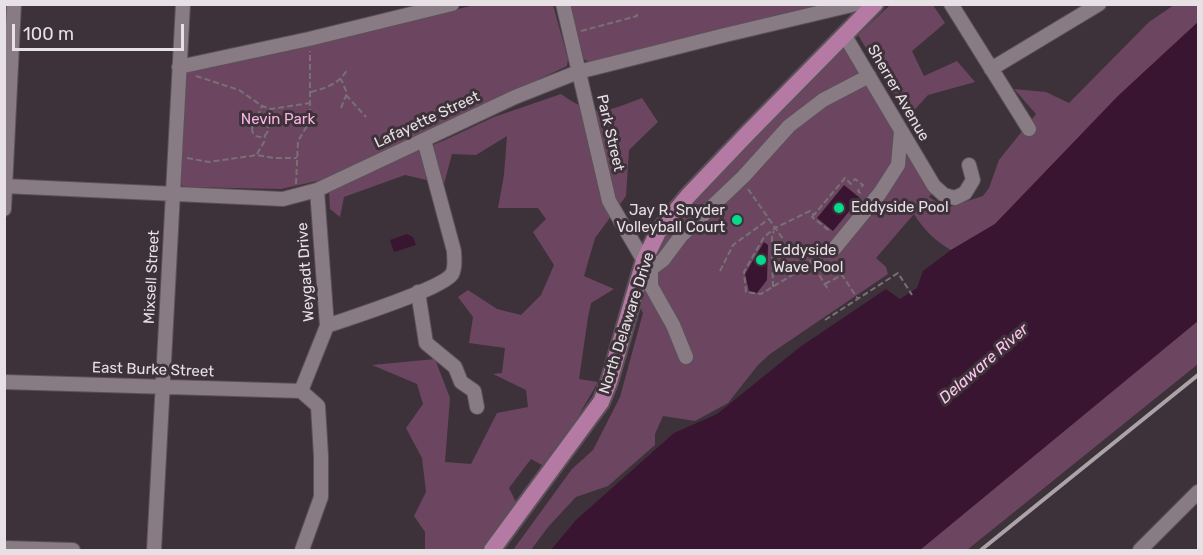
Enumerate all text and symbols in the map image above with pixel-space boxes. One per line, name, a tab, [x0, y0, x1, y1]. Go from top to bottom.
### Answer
scale bar	[15, 12, 188, 50]
text: 100 m	[23, 23, 74, 45]
street label: Sherrer Avenue	[863, 42, 933, 144]
street label: Lafayette Street	[372, 88, 482, 152]
street label: Park Street	[592, 93, 628, 173]
park label: Nevin Park	[241, 111, 315, 129]
place label: Eddyside Pool	[851, 199, 949, 217]
marker: Eddyside Pool	[832, 201, 846, 215]
place label: Jay R. Snyder Volleyball Court	[616, 202, 725, 237]
marker: Jay R. Snyder Volleyball Court	[730, 213, 744, 227]
street label: Weygadt Drive	[294, 222, 318, 322]
street label: Mixsell Street	[141, 230, 163, 324]
place label: Eddyside Wave Pool	[773, 242, 843, 277]
street label: North Delaware Drive	[596, 250, 658, 396]
marker: Eddyside Wave Pool	[754, 253, 768, 267]
water label: Delaware River	[935, 320, 1033, 408]
street label: East Burke Street	[92, 359, 214, 381]

